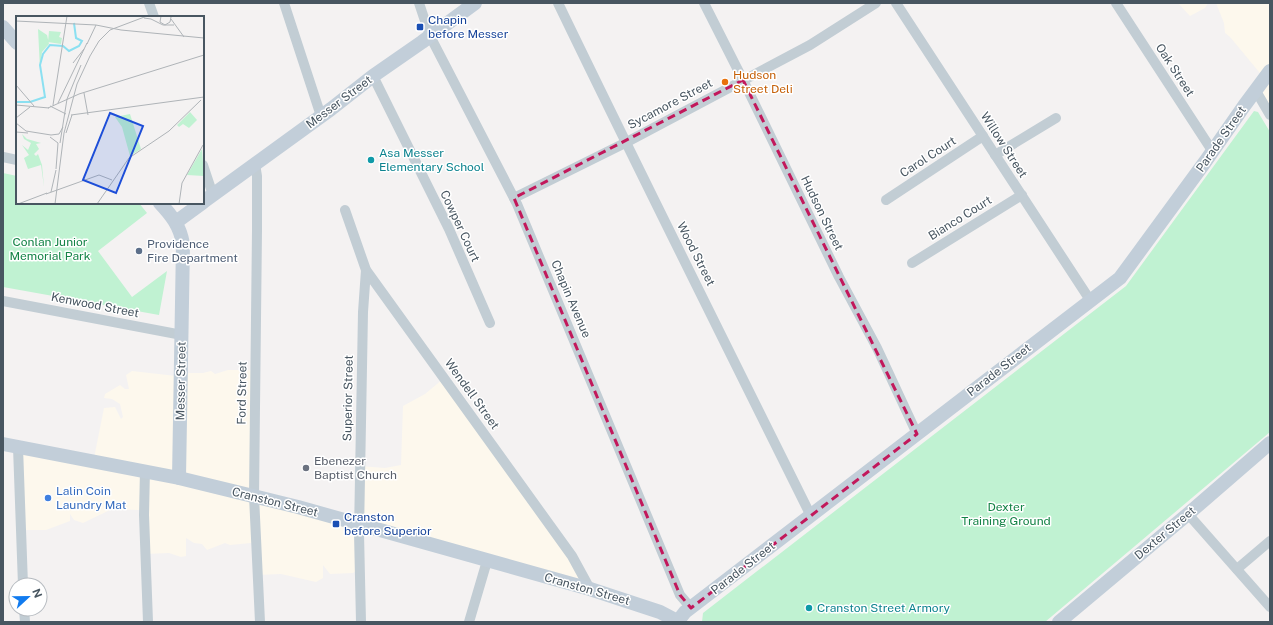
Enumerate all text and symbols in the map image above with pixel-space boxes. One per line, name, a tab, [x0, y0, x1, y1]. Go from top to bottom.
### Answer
place label: Chapin before Messer	[428, 13, 509, 41]
inset map	[16, 16, 204, 204]
marker: Chapin before Messer	[415, 22, 425, 32]
street label: Oak Street	[1153, 41, 1197, 99]
place label: Hudson Street Deli	[733, 68, 793, 96]
street label: Messer Street	[303, 72, 375, 131]
street label: Sycamore Street	[625, 76, 715, 132]
marker: Hudson Street Deli	[720, 77, 730, 87]
street label: Parade Street	[1193, 103, 1249, 175]
street label: Willow Street	[978, 110, 1031, 181]
street label: Carol Court	[897, 134, 959, 180]
place label: Asa Messer Elementary School	[379, 146, 485, 174]
marker: Asa Messer Elementary School	[366, 155, 376, 165]
street label: Hudson Street	[798, 173, 846, 253]
street label: Cowper Court	[437, 188, 483, 264]
street label: Bianco Court	[926, 193, 994, 243]
street label: Wood Street	[674, 220, 718, 288]
park label: Conlan Junior Memorial Park	[10, 235, 91, 263]
place label: Providence Fire Department	[147, 237, 238, 265]
marker: Providence Fire Department	[134, 246, 144, 256]
street label: Chapin Avenue	[548, 258, 594, 340]
street label: Kenwood Street	[50, 290, 140, 320]
street label: Messer Street	[173, 341, 189, 421]
street label: Parade Street	[964, 341, 1034, 399]
street label: Superior Street	[340, 354, 356, 441]
street label: Wendell Street	[442, 356, 502, 432]
street label: Ford Street	[234, 361, 250, 425]
place label: Ebenezer Baptist Church	[314, 454, 397, 482]
marker: Ebenezer Baptist Church	[301, 463, 311, 473]
place label: Lalin Coin Laundry Mat	[56, 484, 127, 512]
street label: Cranston Street	[230, 485, 320, 520]
marker: Lalin Coin Laundry Mat	[43, 493, 53, 503]
park label: Dexter Training Ground	[961, 500, 1051, 528]
street label: Dexter Street	[1132, 503, 1199, 563]
place label: Cranston before Superior	[344, 510, 432, 538]
marker: Cranston before Superior	[331, 519, 341, 529]
street label: Parade Street	[708, 539, 778, 597]
street label: Cranston Street	[543, 570, 632, 608]
north arrow	[8, 577, 48, 617]
text: N	[30, 587, 44, 599]
place label: Cranston Street Armory	[817, 601, 951, 615]
marker: Cranston Street Armory	[804, 603, 814, 613]

